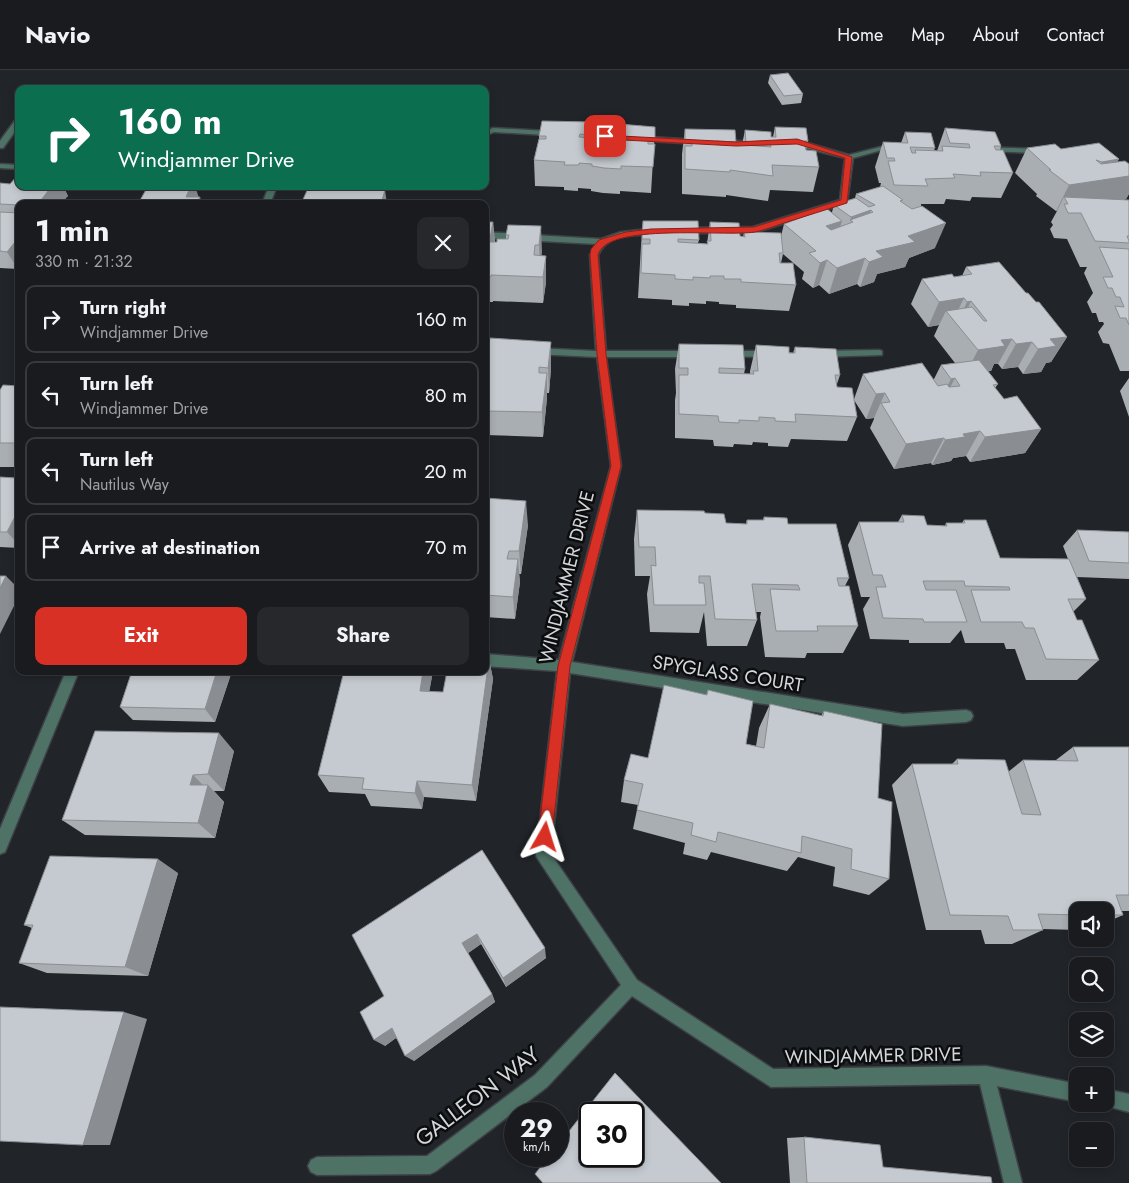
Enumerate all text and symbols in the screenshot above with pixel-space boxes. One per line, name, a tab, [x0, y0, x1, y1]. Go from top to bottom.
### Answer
text: Navio	[25, 17, 90, 52]
text: Home	[837, 22, 883, 48]
text: Map	[911, 22, 945, 48]
text: About	[973, 22, 1018, 48]
text: Contact	[1046, 22, 1104, 48]
text: 160 m	[118, 97, 222, 147]
icon: right	[35, 105, 100, 170]
pin	[584, 115, 626, 157]
icon: arrive	[591, 122, 619, 150]
text: Windjammer Drive	[118, 143, 294, 175]
text: 1 min	[35, 209, 109, 252]
button: close	[417, 217, 469, 269]
text: 330 m · 21:32	[35, 250, 133, 273]
text: Turn right	[80, 294, 166, 321]
icon: right	[37, 305, 65, 333]
text: 160 m	[416, 306, 467, 333]
text: Windjammer Drive	[80, 321, 208, 344]
text: Turn left	[80, 370, 153, 397]
icon: left	[37, 381, 65, 409]
text: 80 m	[425, 382, 467, 409]
text: Windjammer Drive	[80, 397, 208, 420]
text: Turn left	[80, 446, 153, 473]
icon: left	[37, 457, 65, 485]
text: 20 m	[424, 458, 467, 485]
text: Nautilus Way	[80, 473, 169, 496]
street label: WINDJAMMER DRIVE	[532, 488, 601, 666]
icon: arrive	[37, 533, 65, 561]
text: Arrive at destination	[80, 534, 260, 561]
text: 70 m	[425, 534, 467, 561]
button: Exit	[35, 607, 247, 665]
button: Share	[257, 607, 469, 665]
street label: SPYGLASS COURT	[651, 648, 805, 699]
position arrow	[518, 810, 570, 862]
map controls	[1069, 902, 1114, 1167]
button: sound	[1069, 902, 1114, 947]
button: search	[1069, 957, 1114, 1002]
button: layers	[1069, 1012, 1114, 1057]
street label: GALLEON WAY	[408, 1038, 547, 1154]
street label: WINDJAMMER DRIVE	[784, 1040, 962, 1071]
button: +	[1069, 1067, 1114, 1112]
speed limit sign: 30	[579, 1102, 644, 1167]
text: 29	[520, 1110, 553, 1146]
button: −	[1069, 1122, 1114, 1167]
text: km/h	[523, 1138, 550, 1156]

